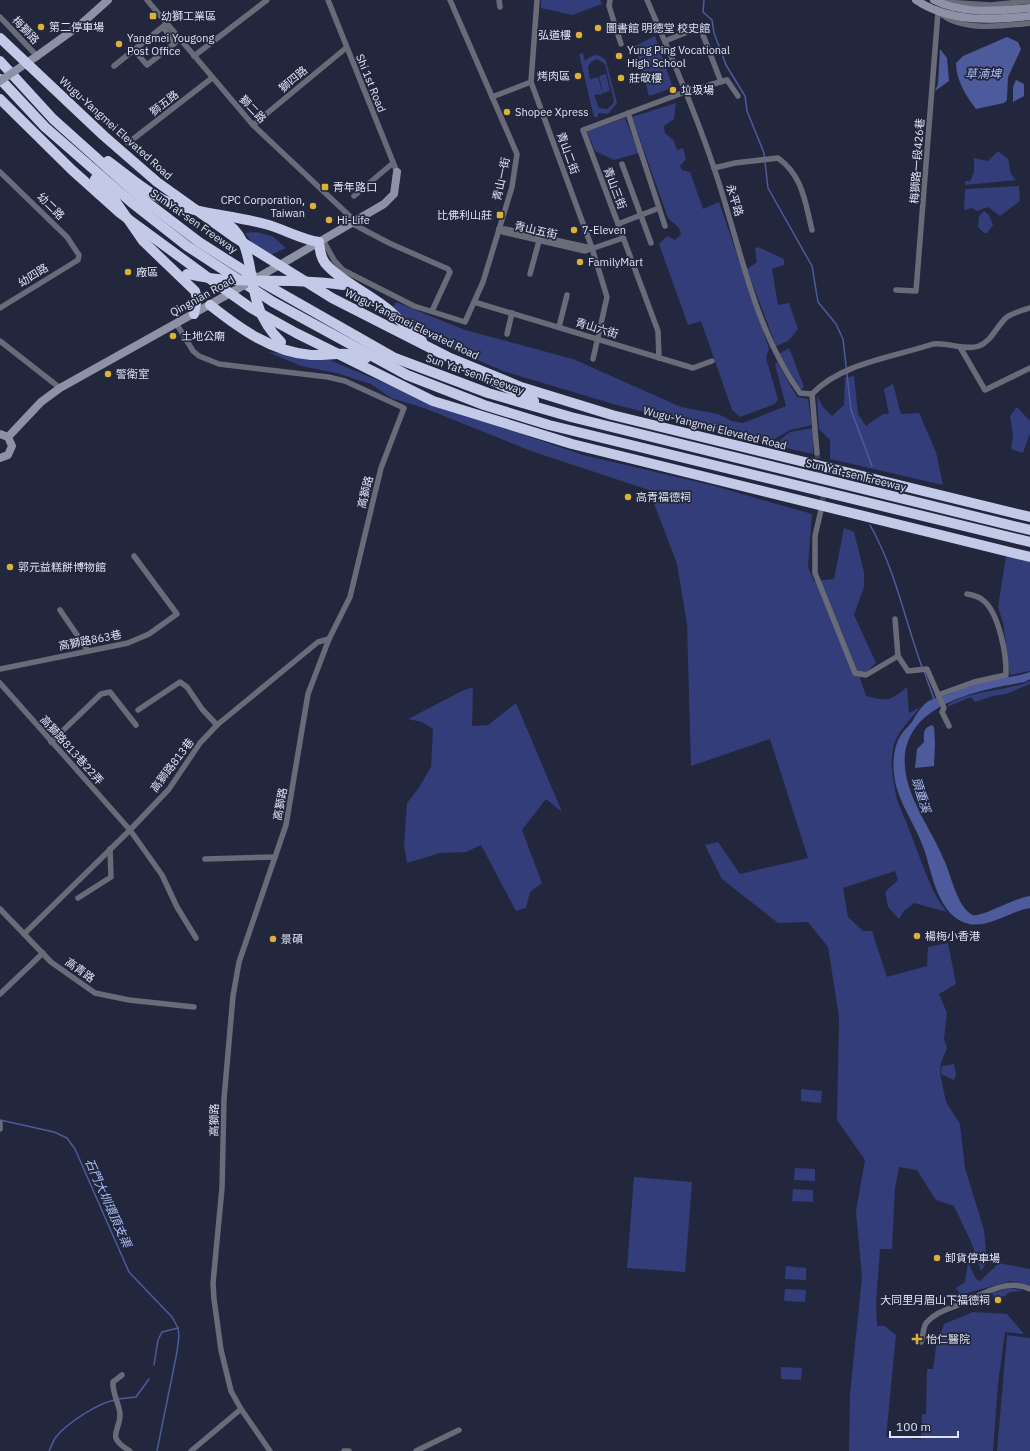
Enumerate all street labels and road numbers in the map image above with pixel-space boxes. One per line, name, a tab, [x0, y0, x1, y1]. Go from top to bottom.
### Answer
street label: 梅獅路	[10, 13, 42, 47]
street label: Shi 1st Road	[353, 52, 389, 114]
street label: 獅四路	[276, 63, 310, 95]
street label: Wugu-Yangmei Elevated Road	[57, 73, 175, 183]
street label: 獅五路	[147, 87, 181, 119]
street label: 獅二路	[237, 92, 269, 126]
street label: 梅獅路一段426巷	[907, 118, 927, 204]
street label: 青山二街	[554, 130, 582, 176]
street label: 青山一街	[490, 156, 512, 202]
street label: 青山三街	[601, 165, 629, 211]
street label: 永平路	[723, 182, 747, 218]
street label: Sun Yat-sen Freeway	[148, 186, 241, 257]
street label: 幼二路	[34, 189, 68, 223]
street label: 青山五街	[513, 218, 559, 242]
street label: 幼四路	[15, 260, 51, 290]
street label: Qingnian Road	[167, 273, 237, 319]
street label: Wugu-Yangmei Elevated Road	[343, 285, 481, 363]
street label: 青山六街	[574, 315, 620, 341]
street label: Sun Yat-sen Freeway	[424, 351, 527, 398]
street label: Wugu-Yangmei Elevated Road	[642, 403, 788, 453]
street label: Sun Yat-sen Freeway	[804, 456, 908, 494]
street label: 高獅路	[354, 474, 376, 510]
street label: 高獅路863巷	[57, 627, 123, 653]
street label: 高獅路813巷22弄	[37, 713, 107, 787]
street label: 高獅路813巷	[147, 735, 197, 795]
street label: 高獅路	[270, 787, 290, 821]
street label: 高青路	[62, 955, 98, 985]
street label: 高獅路	[207, 1103, 221, 1137]

